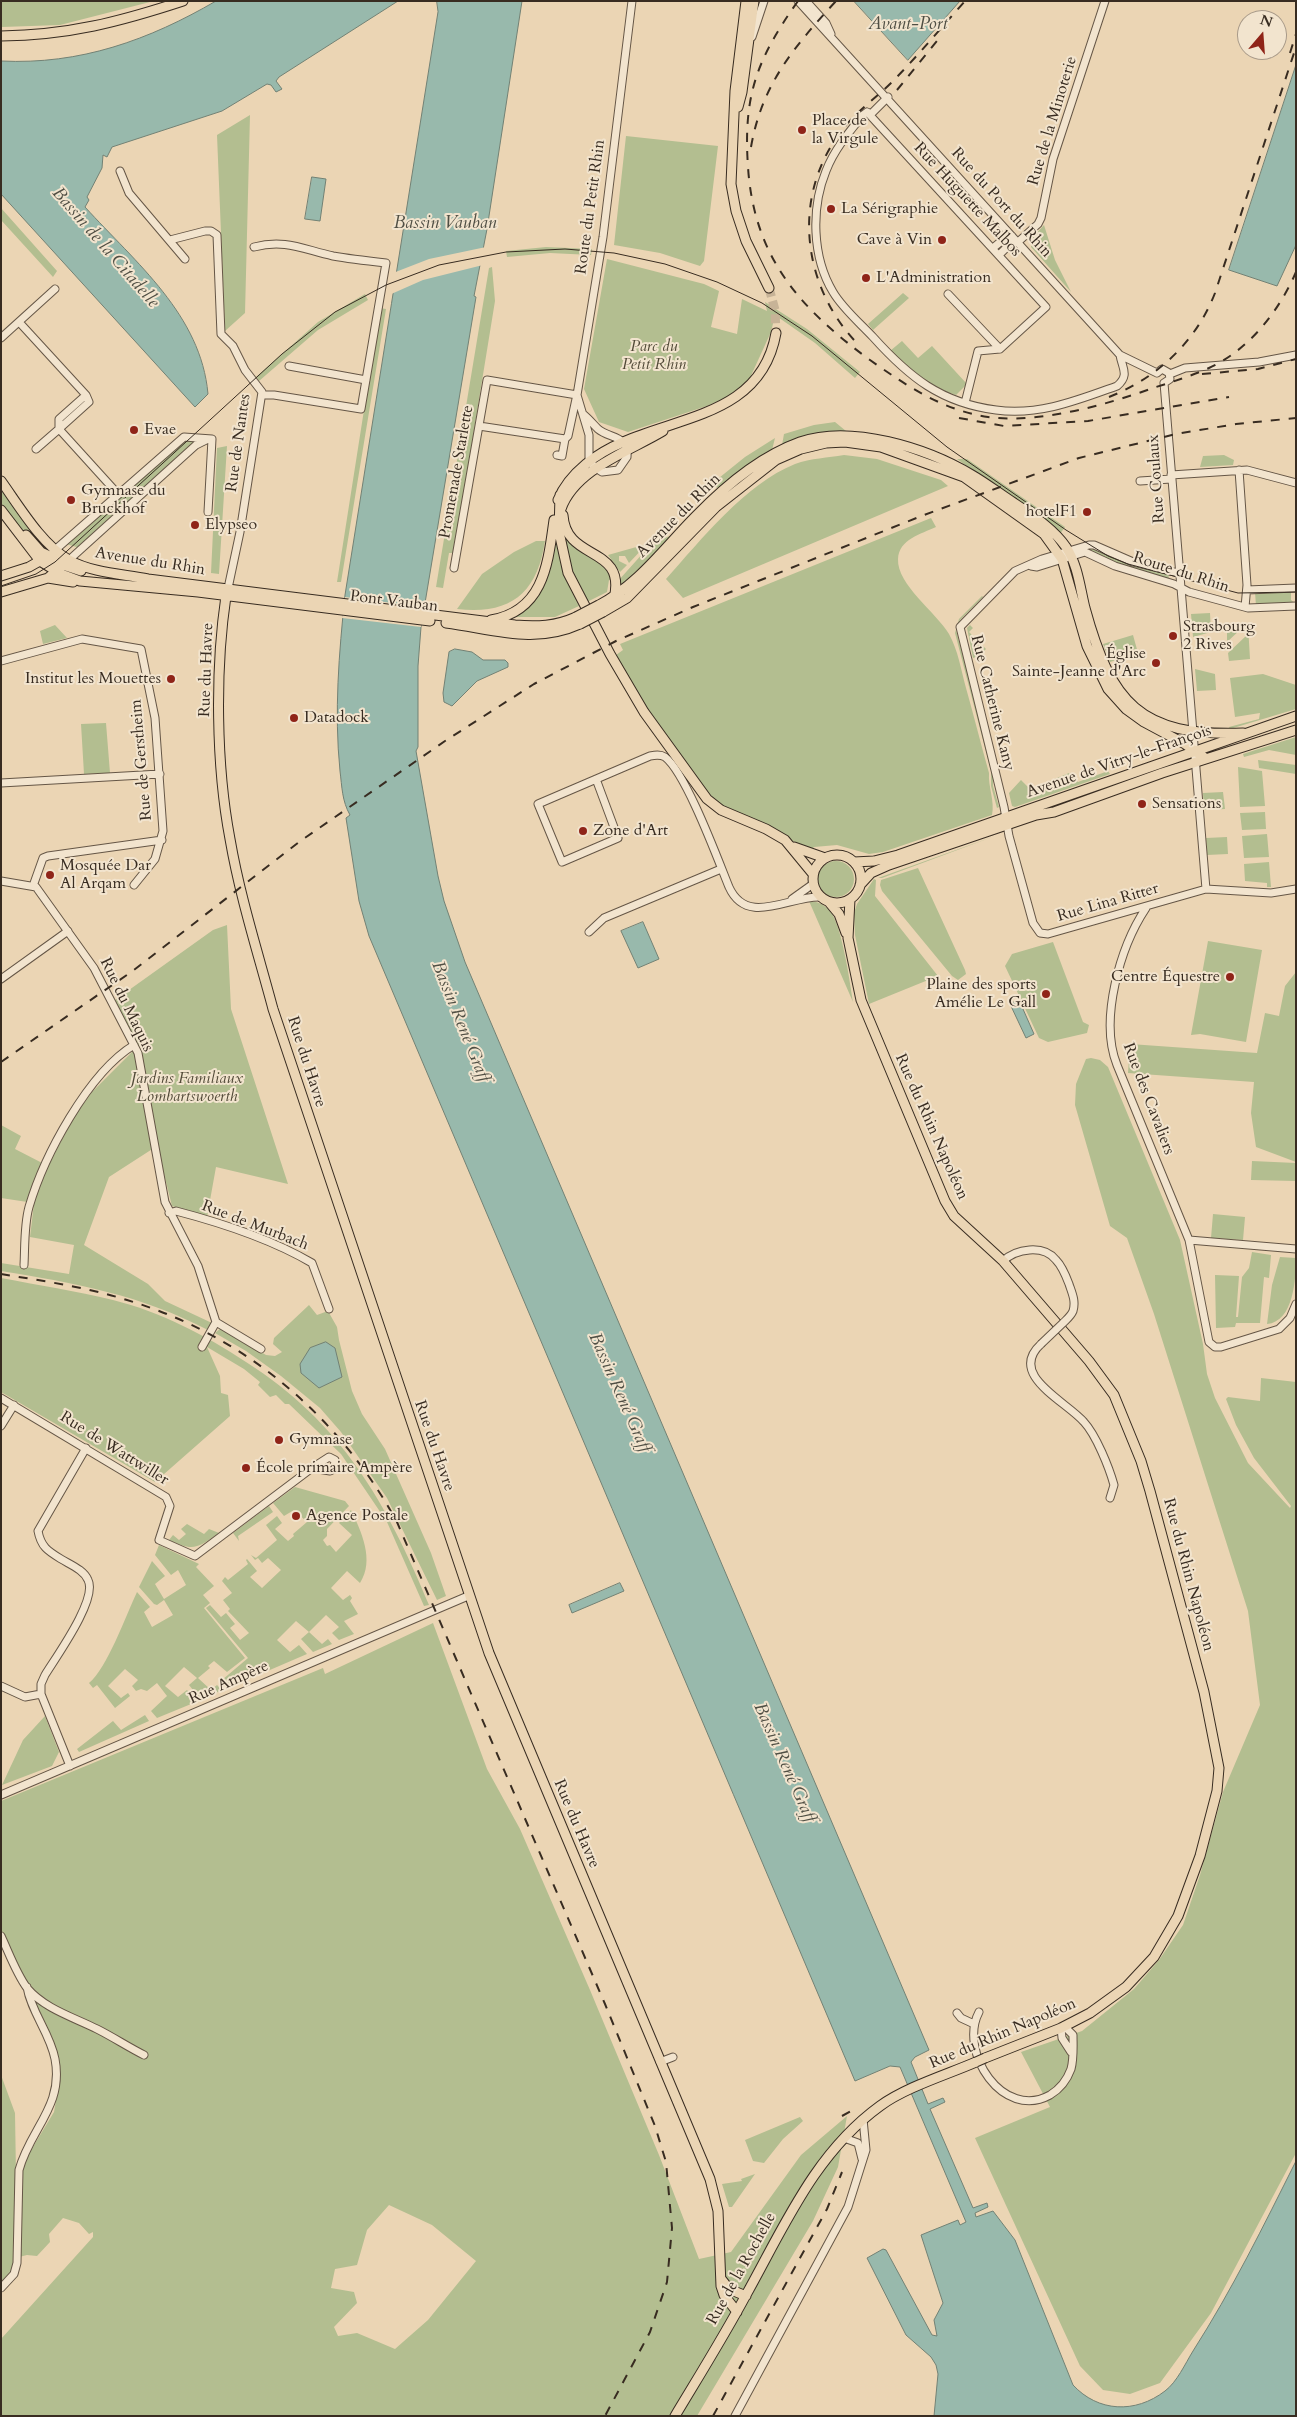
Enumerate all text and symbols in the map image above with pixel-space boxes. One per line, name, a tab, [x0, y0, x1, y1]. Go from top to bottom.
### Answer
north arrow	[1237, 10, 1287, 60]
text: N	[1258, 10, 1275, 32]
water label: Avant-Port	[868, 14, 948, 36]
street label: Rue de la Minoterie	[1024, 54, 1082, 188]
place label: Place de la Virgule	[812, 111, 878, 149]
marker: Place de la Virgule	[796, 124, 808, 136]
street label: Route du Petit Rhin	[572, 138, 610, 276]
street label: Rue Huguette Malbos	[909, 139, 1025, 261]
street label: Rue du Port du Rhin	[947, 144, 1055, 262]
water label: Bassin de la Citadelle	[47, 183, 163, 313]
place label: La Sérigraphie	[841, 199, 938, 219]
marker: La Sérigraphie	[825, 203, 837, 215]
water label: Bassin Vauban	[394, 213, 496, 235]
place label: Cave à Vin	[857, 230, 932, 250]
marker: Cave à Vin	[936, 234, 948, 246]
place label: L'Administration	[876, 268, 991, 288]
marker: L'Administration	[860, 272, 872, 284]
park label: Parc du Petit Rhin	[622, 337, 686, 375]
street label: Rue de Nantes	[223, 393, 255, 493]
street label: Promenade Starlette	[436, 404, 478, 540]
place label: Evae	[144, 420, 176, 440]
marker: Evae	[128, 424, 140, 436]
street label: Rue Coulaux	[1144, 434, 1170, 524]
street label: Avenue du Rhin	[633, 470, 725, 562]
place label: Gymnase du Bruckhof	[81, 481, 166, 519]
marker: Gymnase du Bruckhof	[65, 494, 77, 506]
place label: hotelF1	[1026, 502, 1077, 522]
marker: hotelF1	[1081, 506, 1093, 518]
place label: Elypseo	[205, 515, 257, 535]
marker: Elypseo	[189, 519, 201, 531]
street label: Avenue du Rhin	[94, 544, 206, 580]
street label: Route du Rhin	[1130, 548, 1232, 598]
street label: Pont Vauban	[349, 587, 439, 617]
place label: Strasbourg 2 Rives	[1183, 617, 1255, 655]
street label: Rue du Havre	[196, 622, 218, 718]
marker: Strasbourg 2 Rives	[1167, 630, 1179, 642]
street label: Rue Catherine Kany	[966, 633, 1018, 773]
place label: Église Sainte-Jeanne d'Arc	[1012, 644, 1146, 682]
marker: Église Sainte-Jeanne d'Arc	[1150, 657, 1162, 669]
place label: Institut les Mouettes	[25, 669, 161, 689]
marker: Institut les Mouettes	[165, 673, 177, 685]
street label: Rue de Gerstheim	[127, 699, 157, 821]
place label: Datadock	[304, 708, 369, 728]
marker: Datadock	[288, 712, 300, 724]
street label: Avenue de Vitry-le-François	[1024, 721, 1214, 803]
place label: Sensations	[1152, 794, 1221, 814]
marker: Sensations	[1136, 798, 1148, 810]
place label: Zone d'Art	[593, 821, 668, 841]
marker: Zone d'Art	[577, 825, 589, 837]
place label: Mosquée Dar Al Arqam	[60, 856, 151, 894]
marker: Mosquée Dar Al Arqam	[44, 869, 56, 881]
street label: Rue Lina Ritter	[1055, 879, 1161, 927]
street label: Rue du Maquis	[95, 955, 157, 1055]
water label: Bassin René Graff	[426, 958, 494, 1086]
place label: Centre Équestre	[1111, 967, 1220, 987]
marker: Centre Équestre	[1224, 971, 1236, 983]
place label: Plaine des sports Amélie Le Gall	[926, 975, 1036, 1013]
marker: Plaine des sports Amélie Le Gall	[1040, 988, 1052, 1000]
street label: Rue du Havre	[282, 1014, 330, 1110]
street label: Rue des Cavaliers	[1118, 1040, 1178, 1158]
street label: Rue du Rhin Napoléon	[890, 1051, 972, 1203]
park label: Jardins Familiaux Lombartswoerth	[131, 1069, 243, 1107]
street label: Rue de Murbach	[199, 1197, 311, 1255]
water label: Bassin René Graff	[583, 1330, 655, 1456]
street label: Rue du Havre	[410, 1398, 458, 1494]
street label: Rue de Wattwiller	[56, 1408, 172, 1490]
place label: Gymnase	[289, 1430, 352, 1450]
marker: Gymnase	[273, 1434, 285, 1446]
place label: École primaire Ampère	[256, 1458, 412, 1478]
marker: École primaire Ampère	[240, 1462, 252, 1474]
street label: Rue du Rhin Napoléon	[1158, 1496, 1218, 1654]
place label: Agence Postale	[306, 1506, 408, 1526]
marker: Agence Postale	[290, 1510, 302, 1522]
street label: Rue Ampère	[186, 1657, 272, 1709]
water label: Bassin René Graff	[748, 1700, 820, 1826]
street label: Rue du Havre	[549, 1777, 603, 1871]
street label: Rue du Rhin Napoléon	[927, 1994, 1079, 2074]
street label: Rue de la Rochelle	[703, 2210, 781, 2328]

